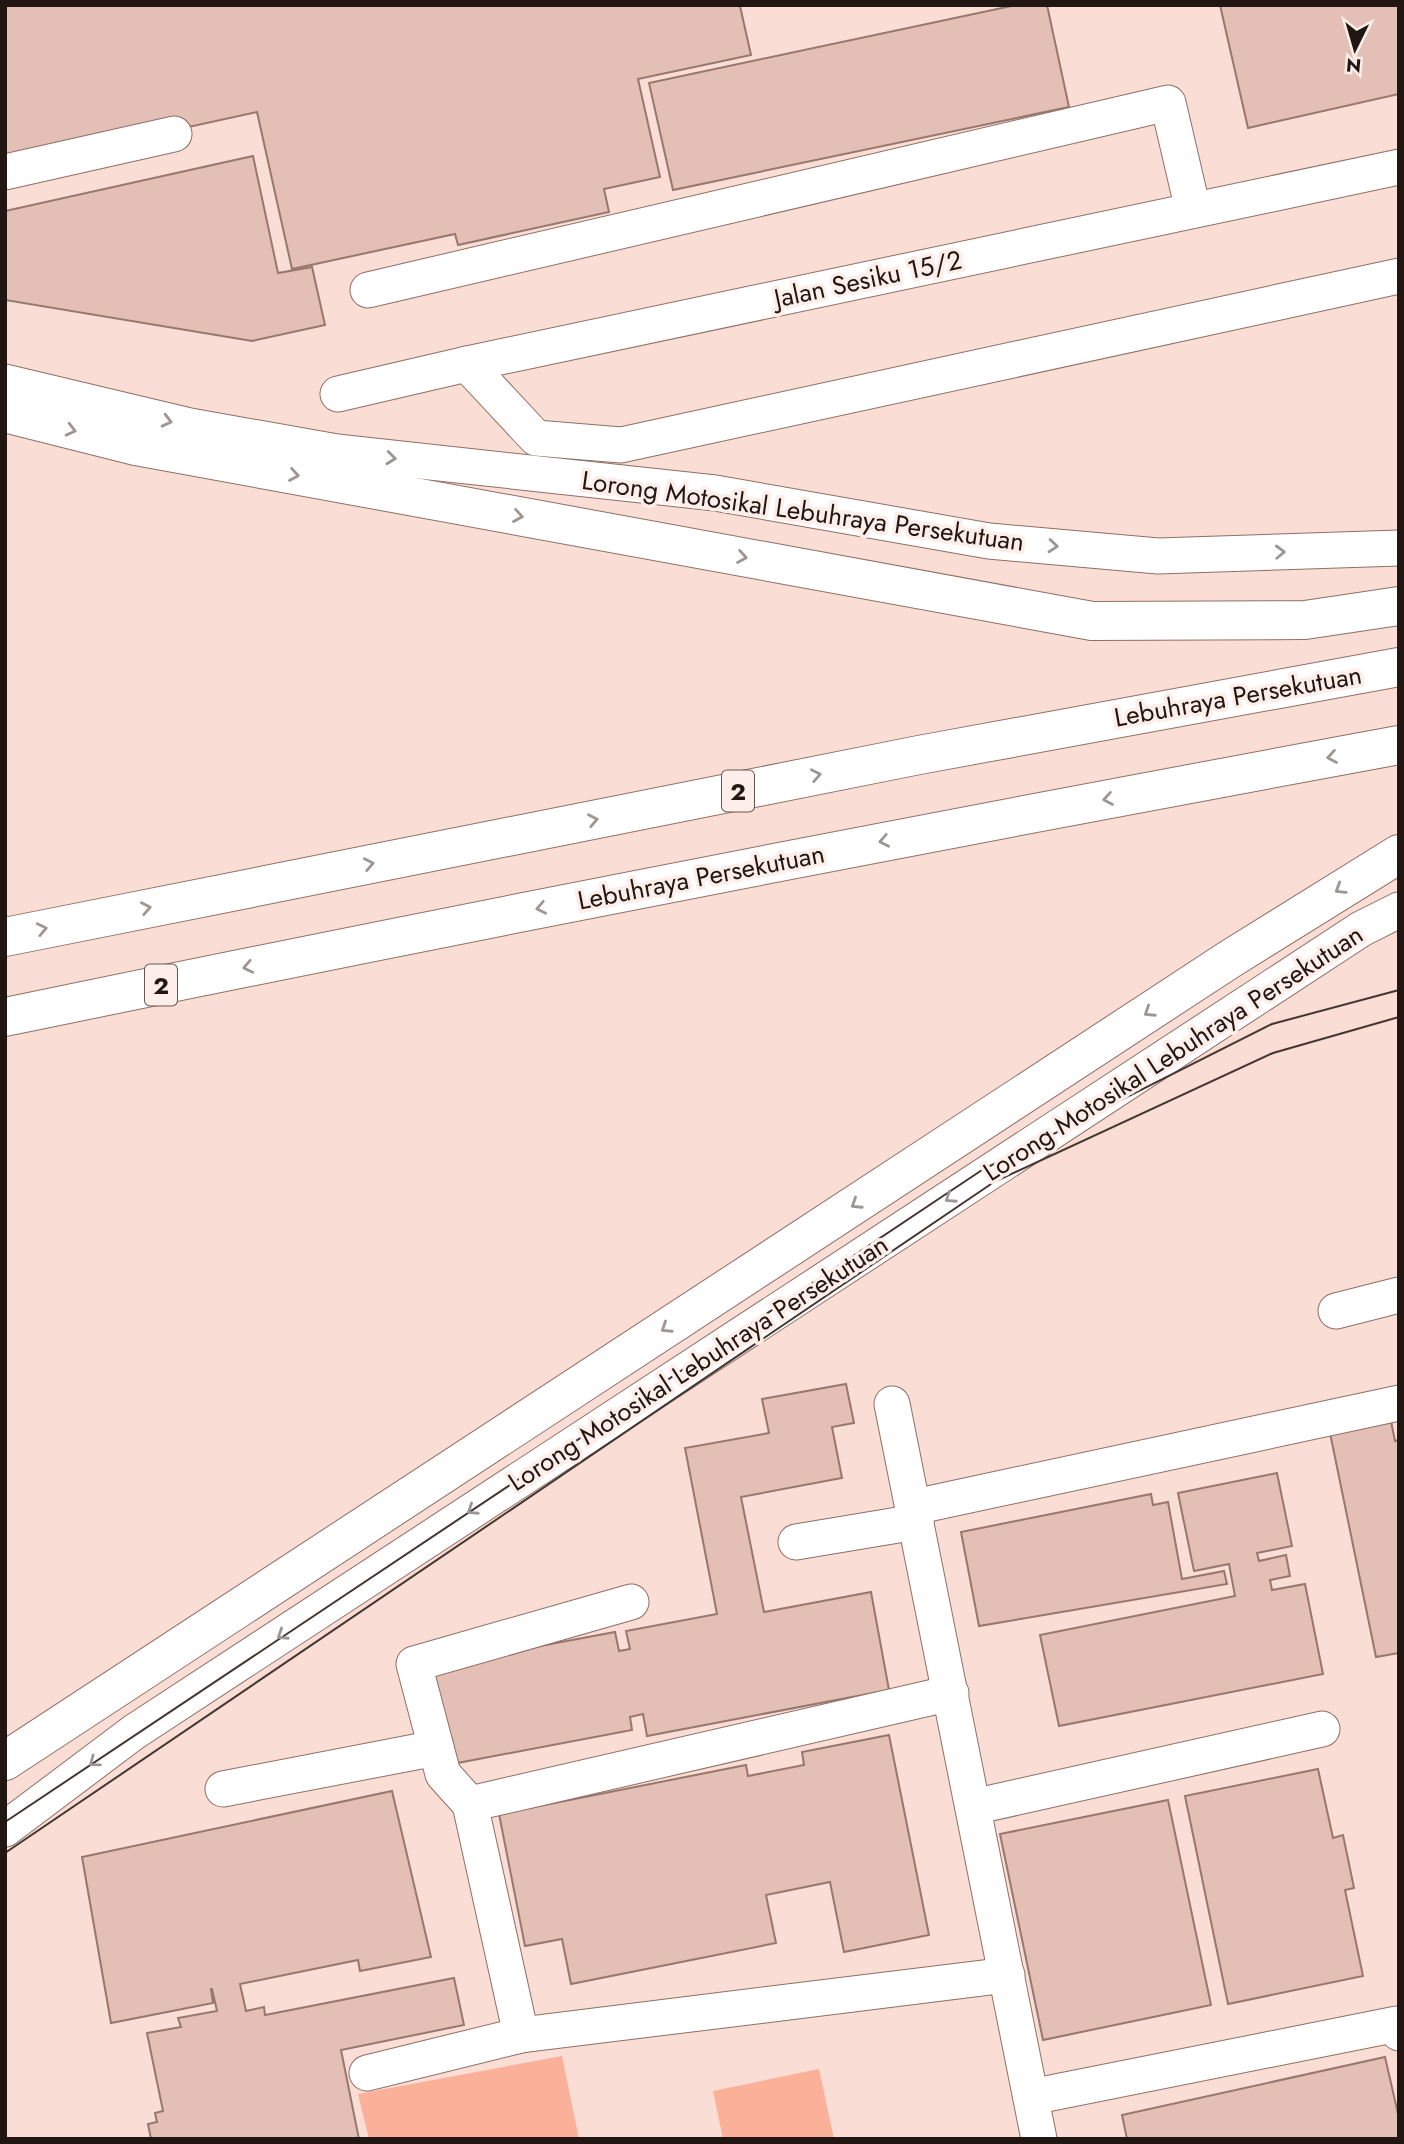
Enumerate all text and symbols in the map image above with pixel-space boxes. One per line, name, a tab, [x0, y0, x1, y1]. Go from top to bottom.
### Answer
north arrow	[1320, 14, 1390, 84]
text: N	[1345, 51, 1362, 80]
street label: Jalan Sesiku 15/2	[768, 241, 965, 318]
one-way arrow	[161, 413, 173, 427]
one-way arrow	[65, 422, 77, 436]
one-way arrow	[386, 450, 397, 465]
street label: Lorong Motosikal Lebuhraya Persekutuan	[579, 461, 1027, 561]
one-way arrow	[288, 467, 300, 482]
one-way arrow	[512, 508, 524, 523]
one-way arrow	[1048, 539, 1059, 554]
one-way arrow	[1276, 544, 1286, 560]
one-way arrow	[736, 549, 748, 564]
street label: Lebuhraya Persekutuan	[1111, 656, 1365, 736]
one-way arrow	[1326, 749, 1338, 764]
one-way arrow	[810, 769, 822, 784]
road number: 2	[722, 770, 754, 812]
one-way arrow	[1102, 791, 1114, 806]
one-way arrow	[587, 813, 599, 828]
one-way arrow	[878, 833, 890, 848]
street label: Lebuhraya Persekutuan	[574, 834, 828, 920]
one-way arrow	[363, 857, 375, 872]
one-way arrow	[1335, 880, 1348, 893]
one-way arrow	[535, 900, 547, 915]
one-way arrow	[140, 902, 152, 917]
street label: Lorong Motosikal Lebuhraya Persekutuan	[975, 916, 1371, 1190]
one-way arrow	[36, 923, 48, 938]
one-way arrow	[242, 958, 254, 973]
road number: 2	[145, 965, 177, 1006]
one-way arrow	[1144, 1004, 1157, 1016]
one-way arrow	[945, 1190, 958, 1202]
one-way arrow	[851, 1195, 864, 1208]
street label: Lorong Motosikal Lebuhraya Persekutuan	[500, 1226, 896, 1500]
one-way arrow	[661, 1320, 674, 1333]
one-way arrow	[467, 1502, 480, 1515]
one-way arrow	[277, 1627, 290, 1639]
one-way arrow	[89, 1754, 101, 1767]

